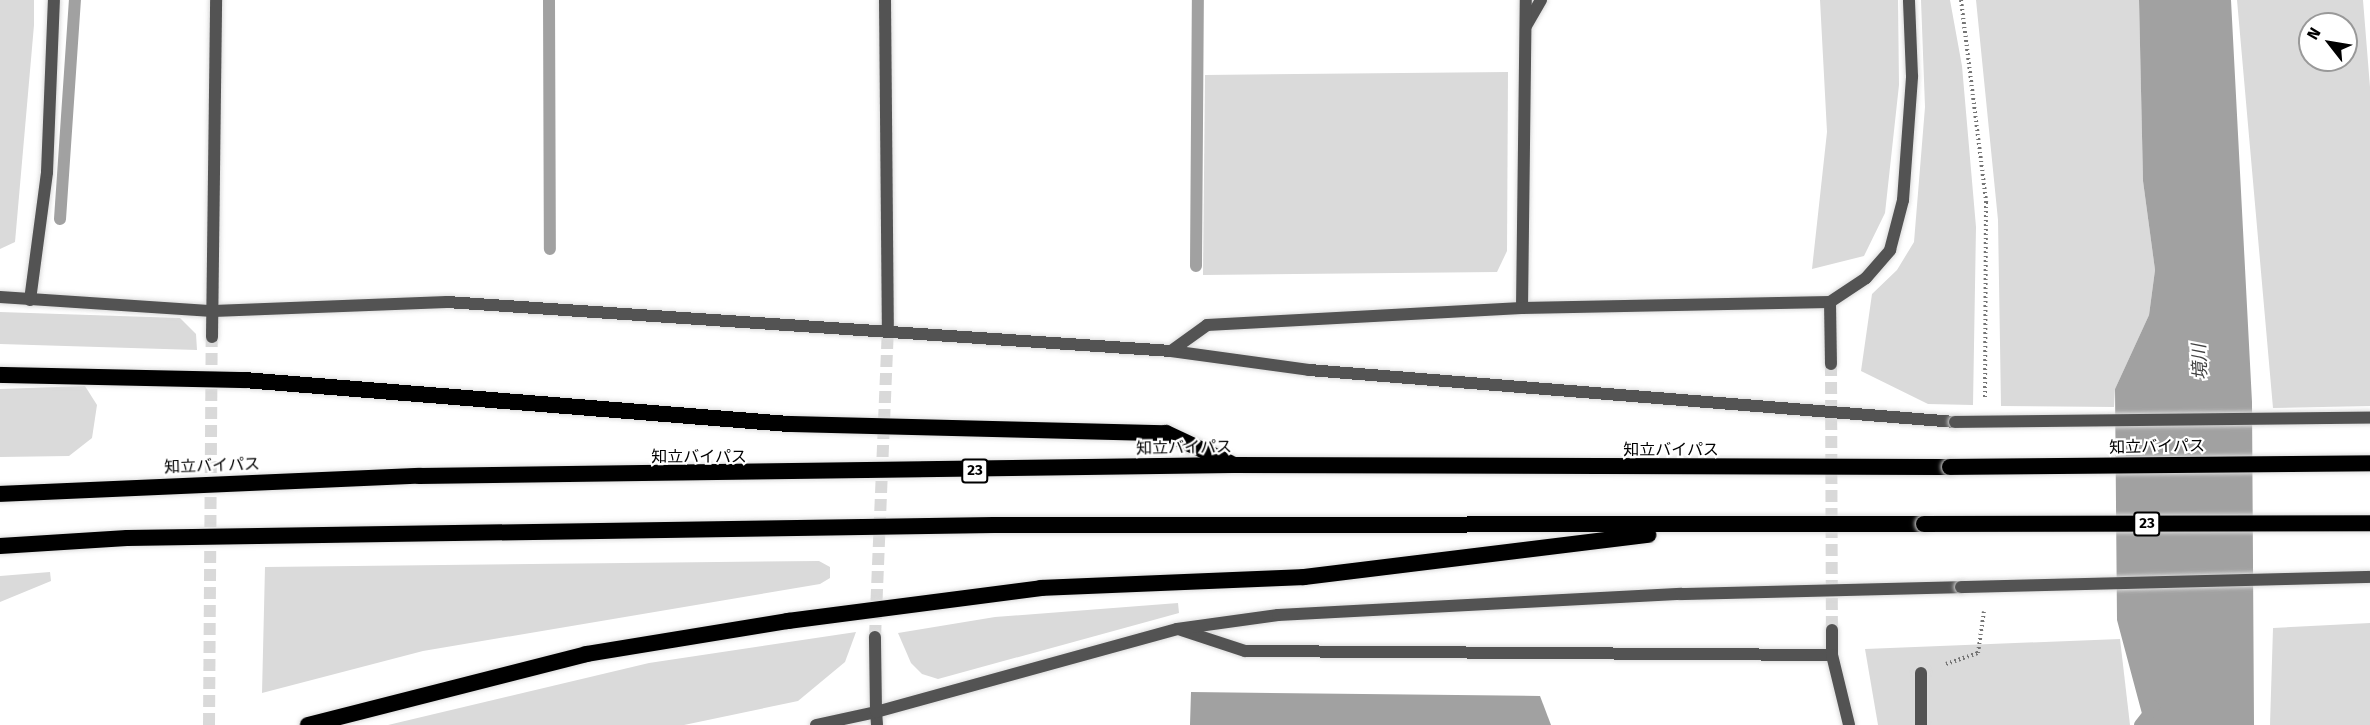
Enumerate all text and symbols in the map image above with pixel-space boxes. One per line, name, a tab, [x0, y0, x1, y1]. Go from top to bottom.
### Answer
north arrow	[2298, 12, 2358, 72]
text: N	[2303, 24, 2325, 43]
water label: 境川	[2188, 343, 2212, 381]
street label: 知立バイパス	[2109, 437, 2205, 457]
street label: 知立バイパス	[1136, 438, 1232, 458]
street label: 知立バイパス	[1623, 440, 1719, 460]
street label: 知立バイパス	[651, 447, 747, 467]
street label: 知立バイパス	[164, 455, 260, 477]
road number: 23	[960, 459, 990, 483]
road number: 23	[2132, 512, 2162, 536]

